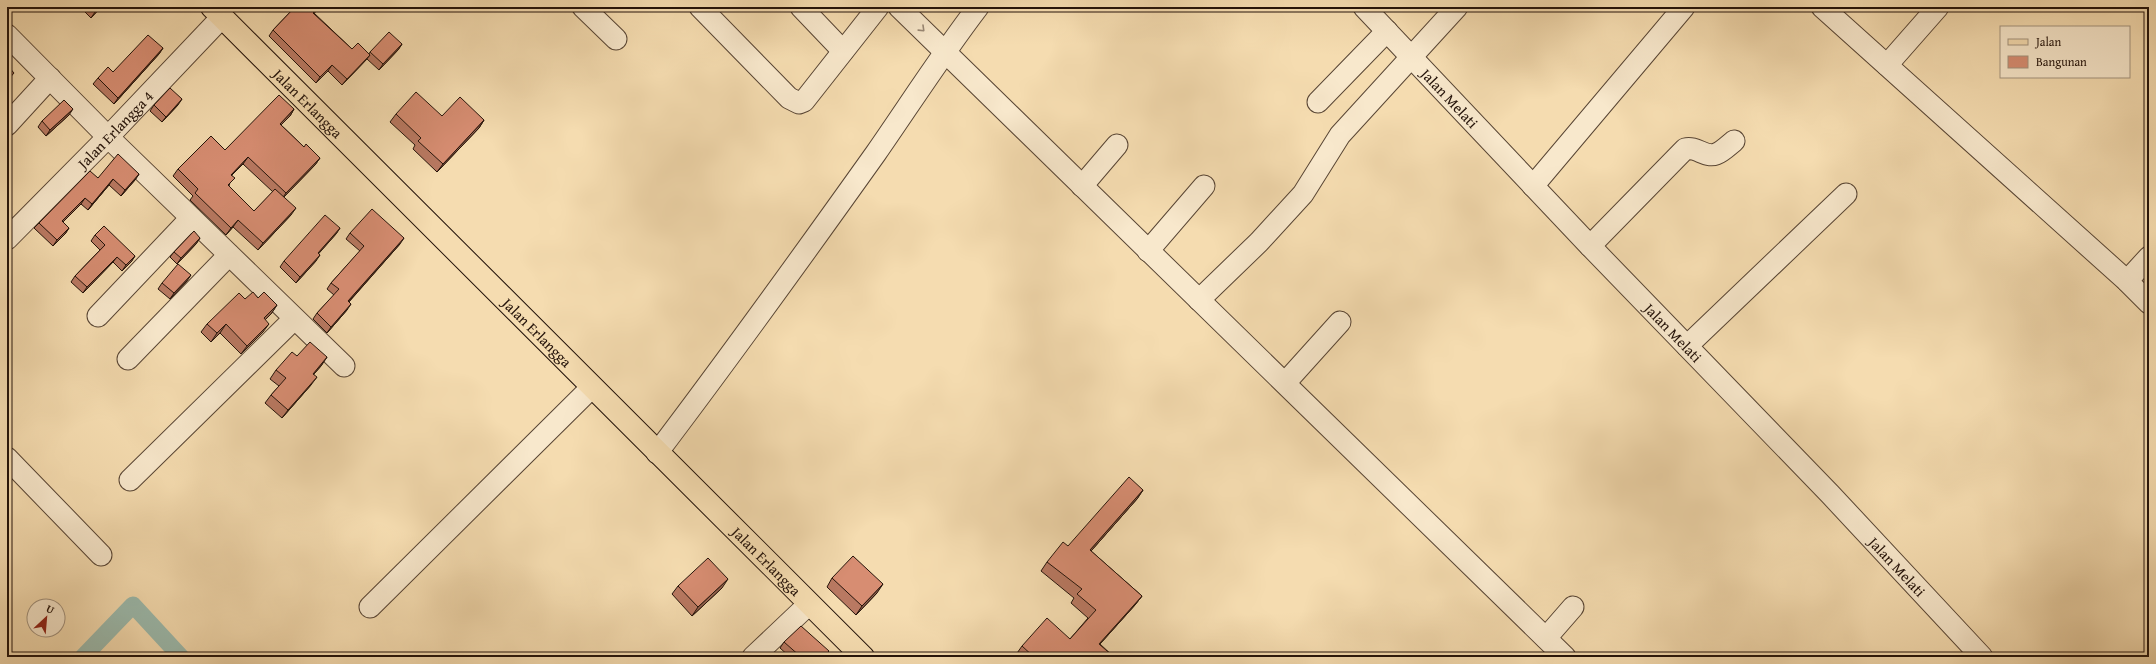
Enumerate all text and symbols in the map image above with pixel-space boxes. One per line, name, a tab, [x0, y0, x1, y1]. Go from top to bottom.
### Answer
one-way arrow	[917, 24, 924, 31]
legend	[2000, 26, 2130, 78]
text: Jalan	[2034, 33, 2061, 50]
text: Bangunan	[2036, 53, 2087, 70]
street label: Jalan Erlangga	[267, 62, 348, 142]
street label: Jalan Melati	[1415, 62, 1483, 132]
street label: Jalan Erlangga 4	[71, 86, 158, 174]
street label: Jalan Erlangga	[497, 291, 577, 371]
street label: Jalan Melati	[1638, 297, 1707, 367]
street label: Jalan Erlangga	[726, 520, 806, 600]
street label: Jalan Melati	[1863, 530, 1931, 601]
north arrow	[26, 598, 66, 638]
text: U	[44, 600, 58, 618]

